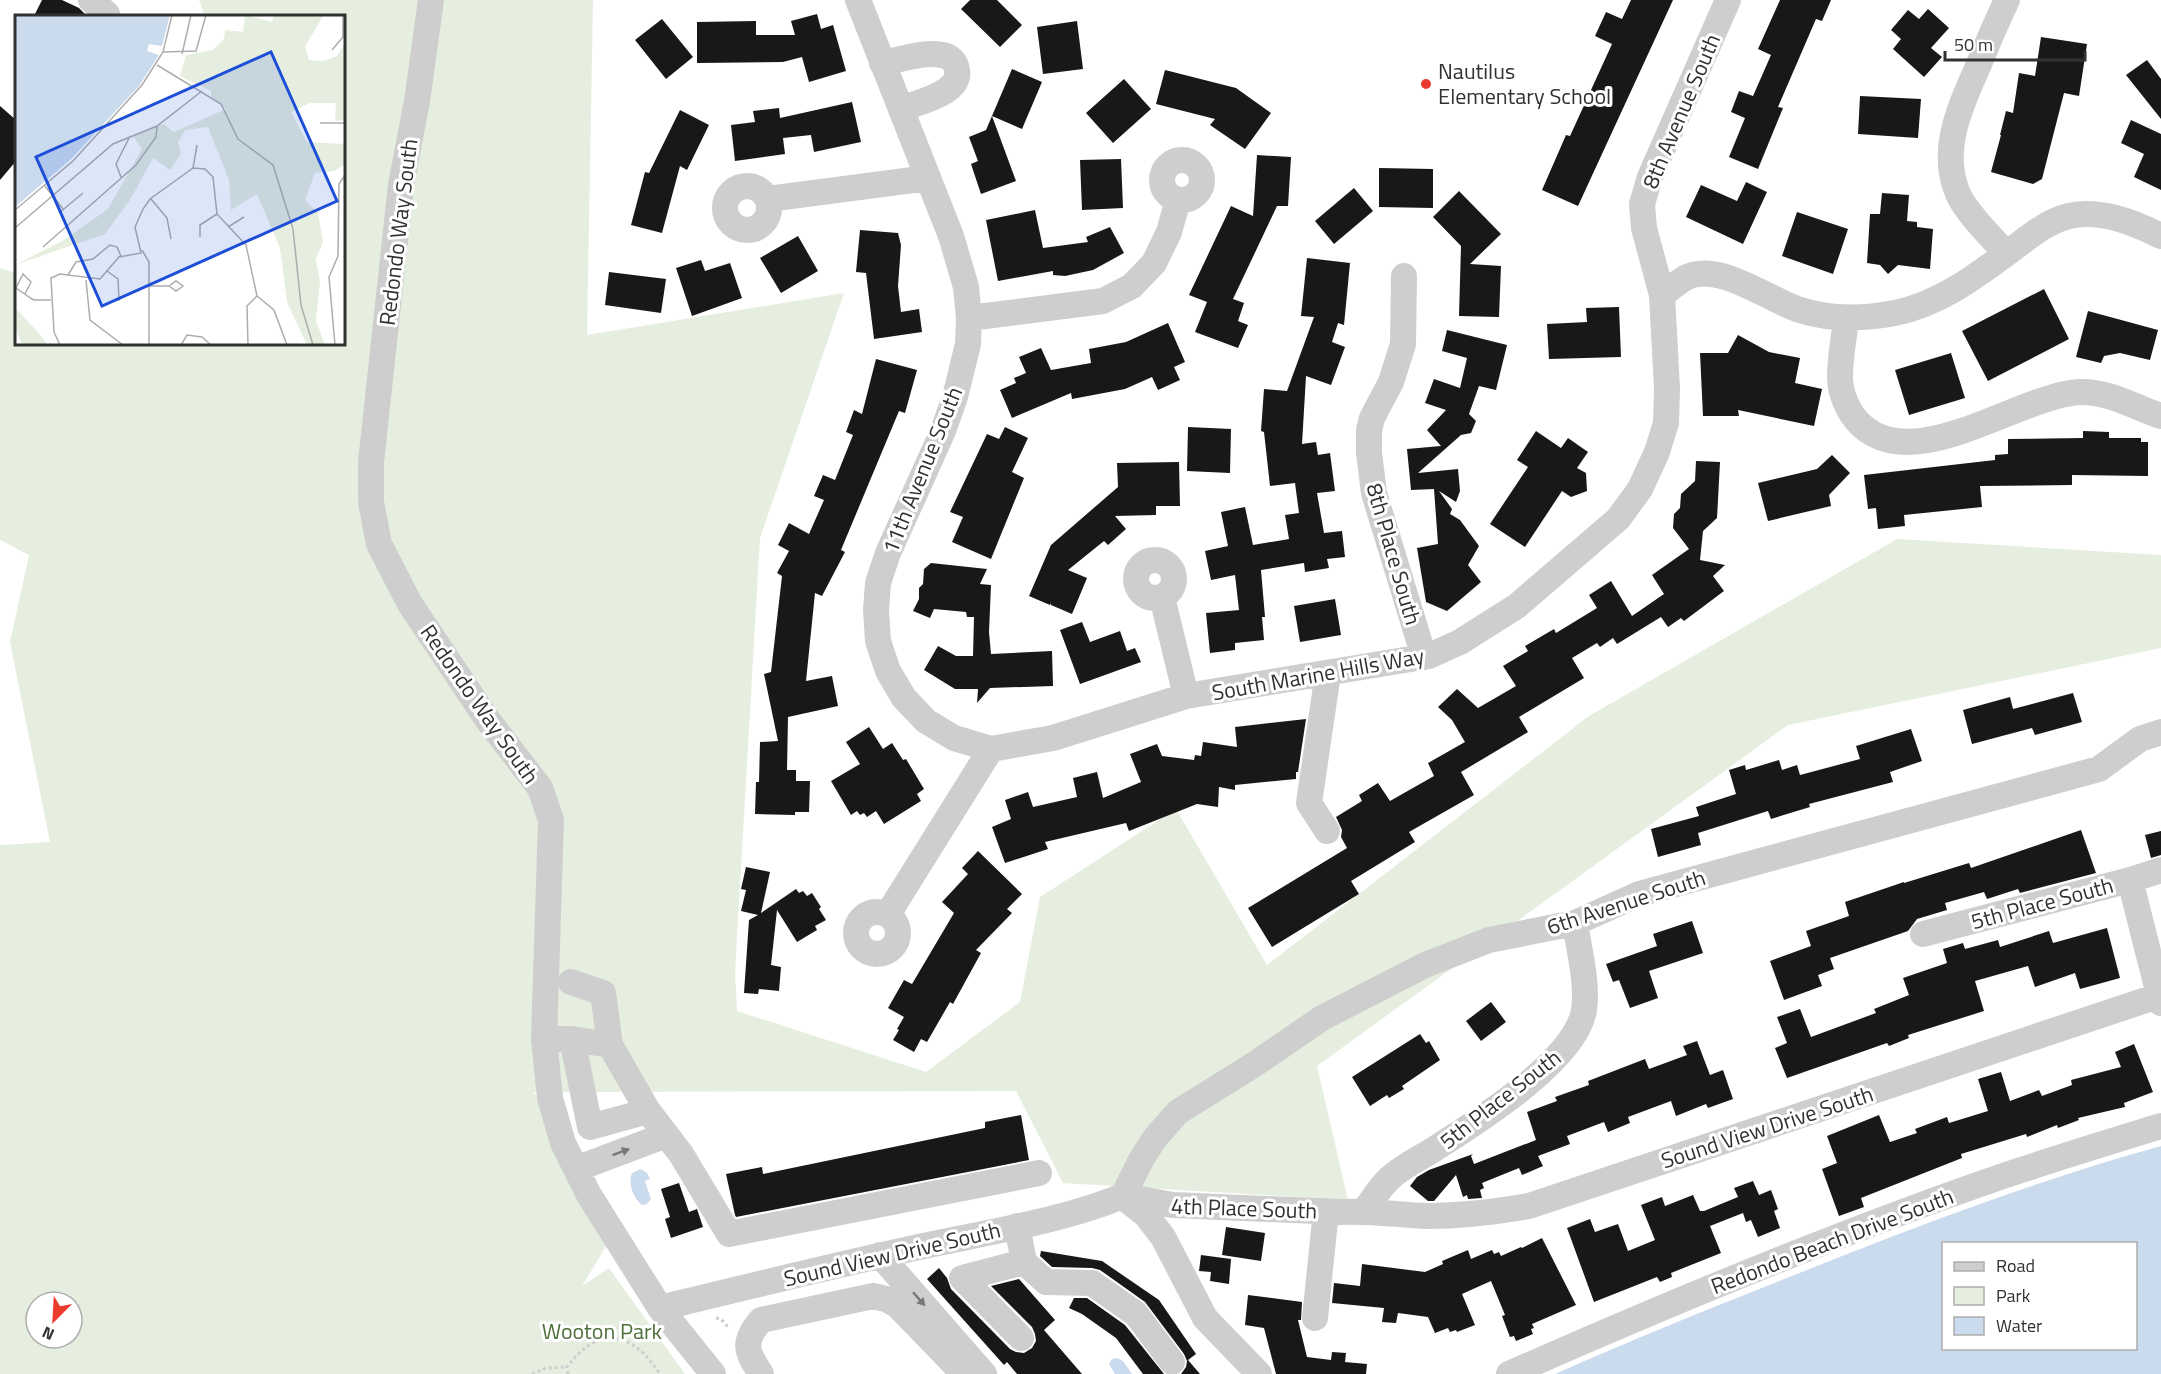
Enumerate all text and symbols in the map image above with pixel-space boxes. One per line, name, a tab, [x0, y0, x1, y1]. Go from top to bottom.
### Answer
inset map	[15, 15, 345, 345]
scale bar	[1945, 24, 2084, 62]
street label: 8th Avenue South	[1633, 28, 1729, 194]
text: 50 m	[1954, 31, 1993, 58]
place label: Nautilus Elementary School	[1438, 54, 1611, 113]
marker: Nautilus Elementary School	[1419, 77, 1433, 91]
street label: Redondo Way South	[370, 137, 426, 327]
street label: 11th Avenue South	[873, 381, 971, 559]
street label: 8th Place South	[1358, 479, 1430, 629]
street label: Redondo Way South	[412, 617, 548, 791]
street label: South Marine Hills Way	[1209, 639, 1427, 709]
street label: 6th Avenue South	[1542, 860, 1710, 944]
street label: 5th Place South	[1967, 868, 2117, 938]
street label: 5th Place South	[1432, 1041, 1568, 1157]
street label: Sound View Drive South	[1656, 1077, 1878, 1177]
one-way arrow	[612, 1146, 630, 1156]
street label: Redondo Beach Drive South	[1706, 1179, 1958, 1303]
street label: 4th Place South	[1170, 1188, 1318, 1228]
street label: Sound View Drive South	[780, 1213, 1004, 1295]
legend	[1942, 1242, 2137, 1350]
text: Road	[1996, 1252, 2035, 1279]
text: Park	[1996, 1282, 2031, 1309]
north arrow	[24, 1290, 84, 1350]
one-way arrow	[912, 1291, 925, 1306]
text: Water	[1996, 1312, 2042, 1339]
park label: Wooton Park	[542, 1314, 663, 1348]
text: N	[38, 1320, 58, 1347]

